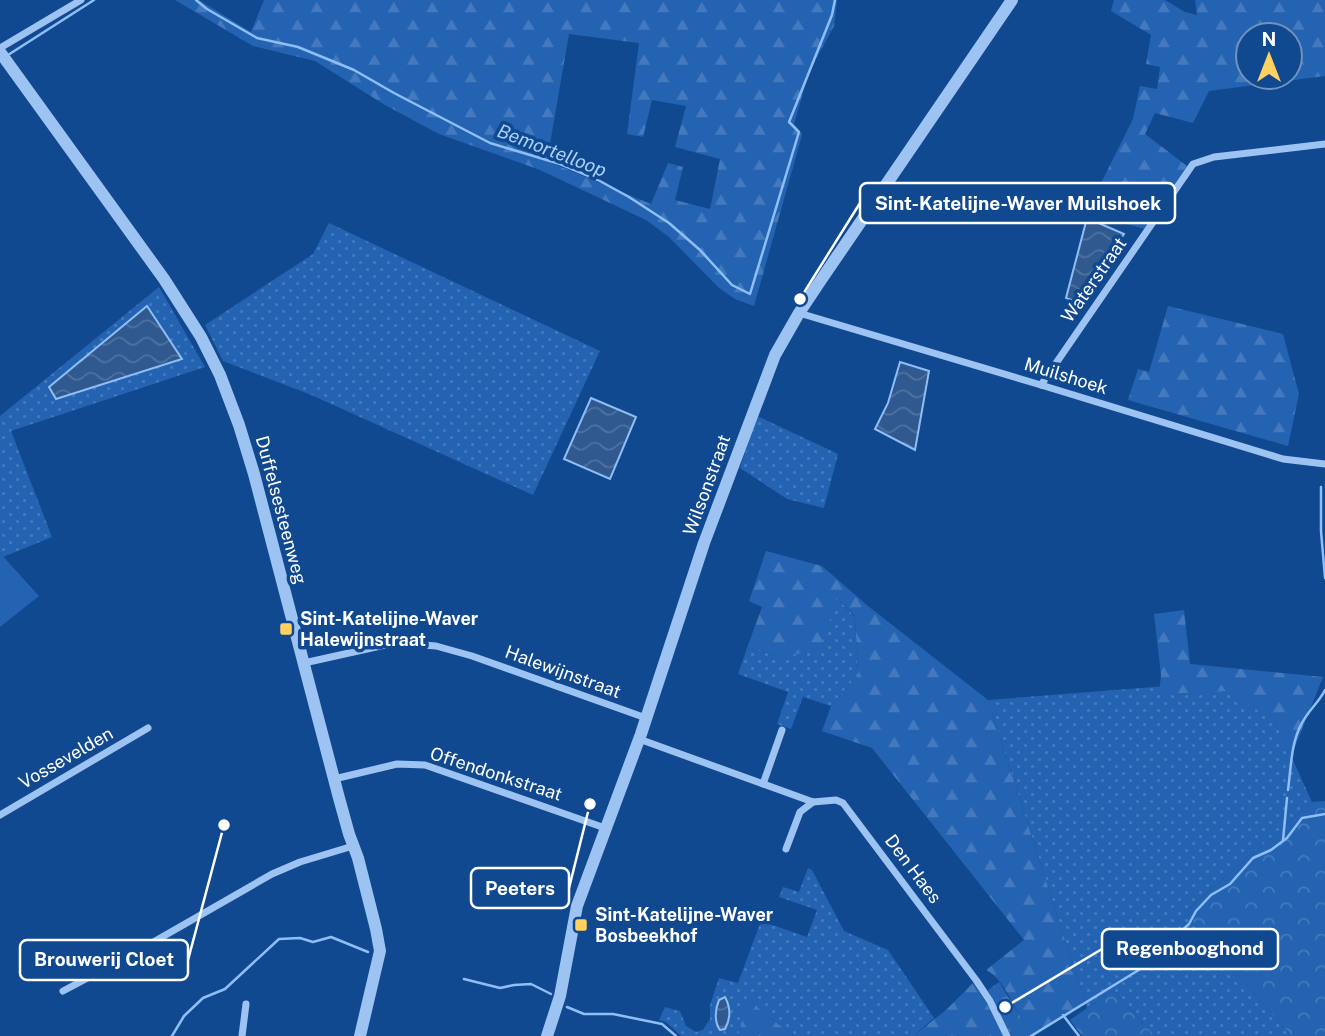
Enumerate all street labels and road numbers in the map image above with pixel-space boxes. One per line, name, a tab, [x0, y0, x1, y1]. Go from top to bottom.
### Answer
street label: Waterstraat	[1057, 233, 1131, 326]
street label: Muilshoek	[1022, 353, 1110, 398]
street label: Wilsonstraat	[679, 432, 734, 538]
street label: Duffelsesteenweg	[252, 433, 311, 586]
street label: Halewijnstraat	[502, 641, 624, 702]
street label: Vossevelden	[15, 722, 116, 793]
street label: Offendonkstraat	[427, 742, 565, 805]
street label: Den Haes	[881, 830, 946, 907]

